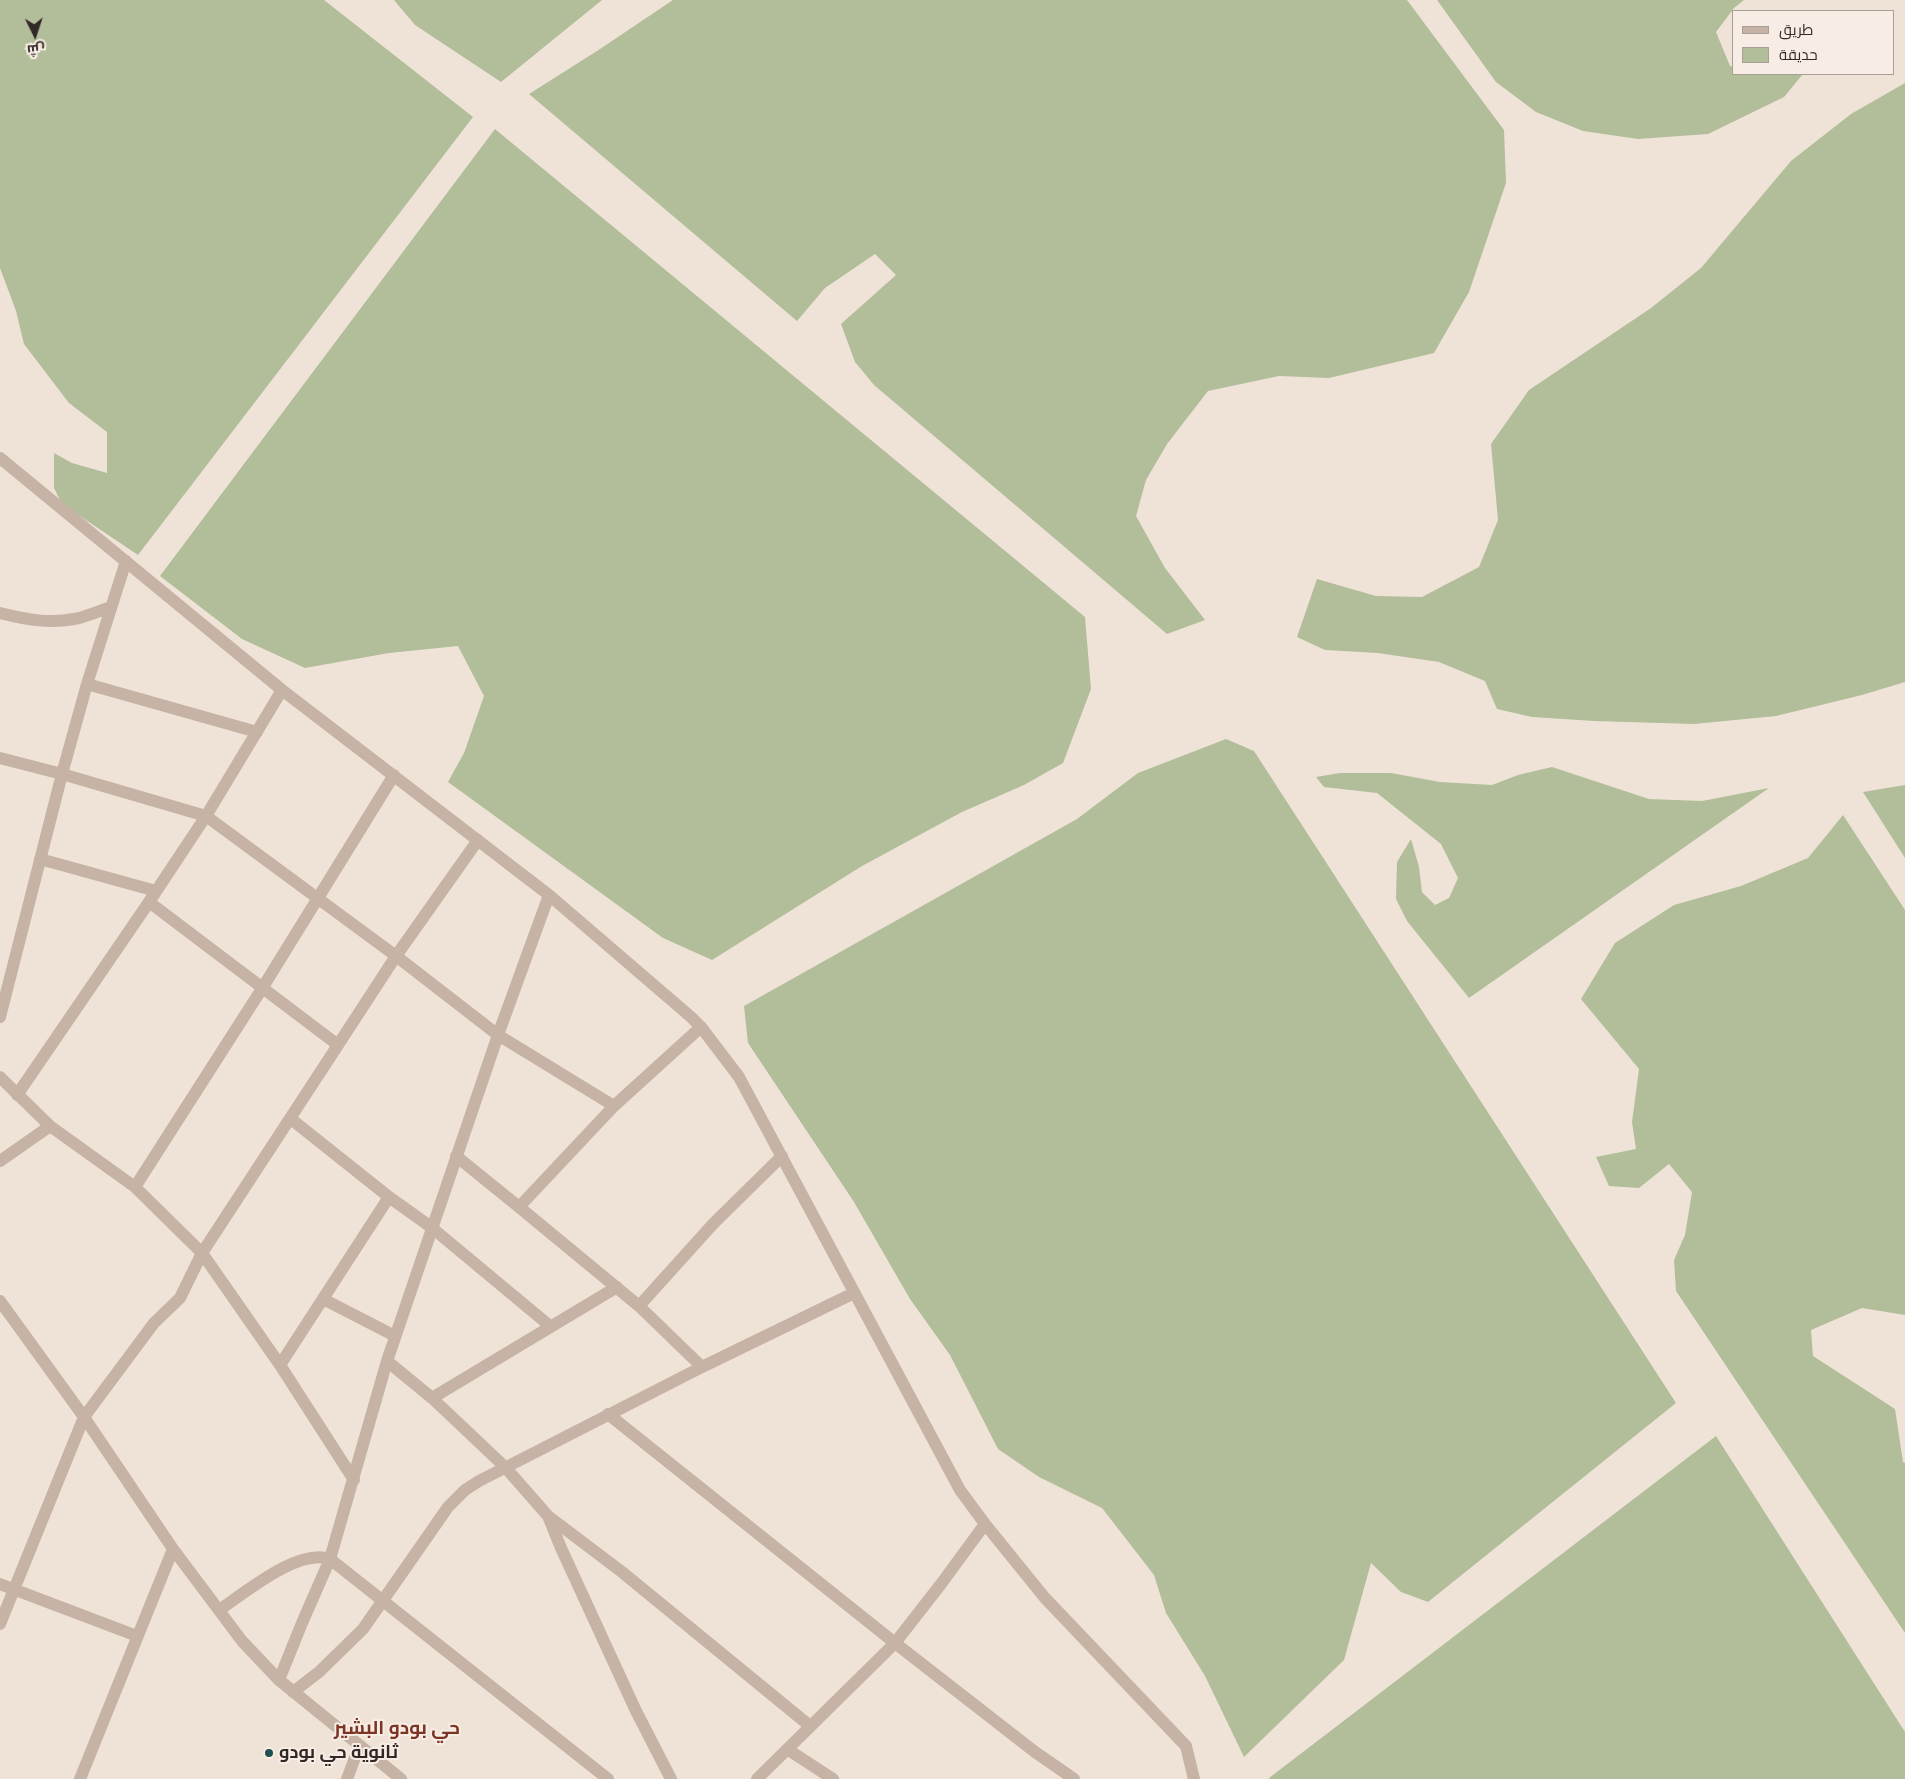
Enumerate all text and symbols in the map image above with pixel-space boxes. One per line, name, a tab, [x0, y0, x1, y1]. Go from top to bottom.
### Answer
north arrow	[10, 10, 60, 60]
legend	[1732, 10, 1895, 75]
text: طريق	[1779, 20, 1813, 39]
text: ش	[26, 40, 46, 60]
text: حديقة	[1779, 45, 1818, 64]
district label: حي بودو البشير	[334, 1718, 460, 1740]
place label: ثانوية حي بودو	[279, 1742, 398, 1764]
marker: ثانوية حي بودو	[263, 1747, 275, 1759]

